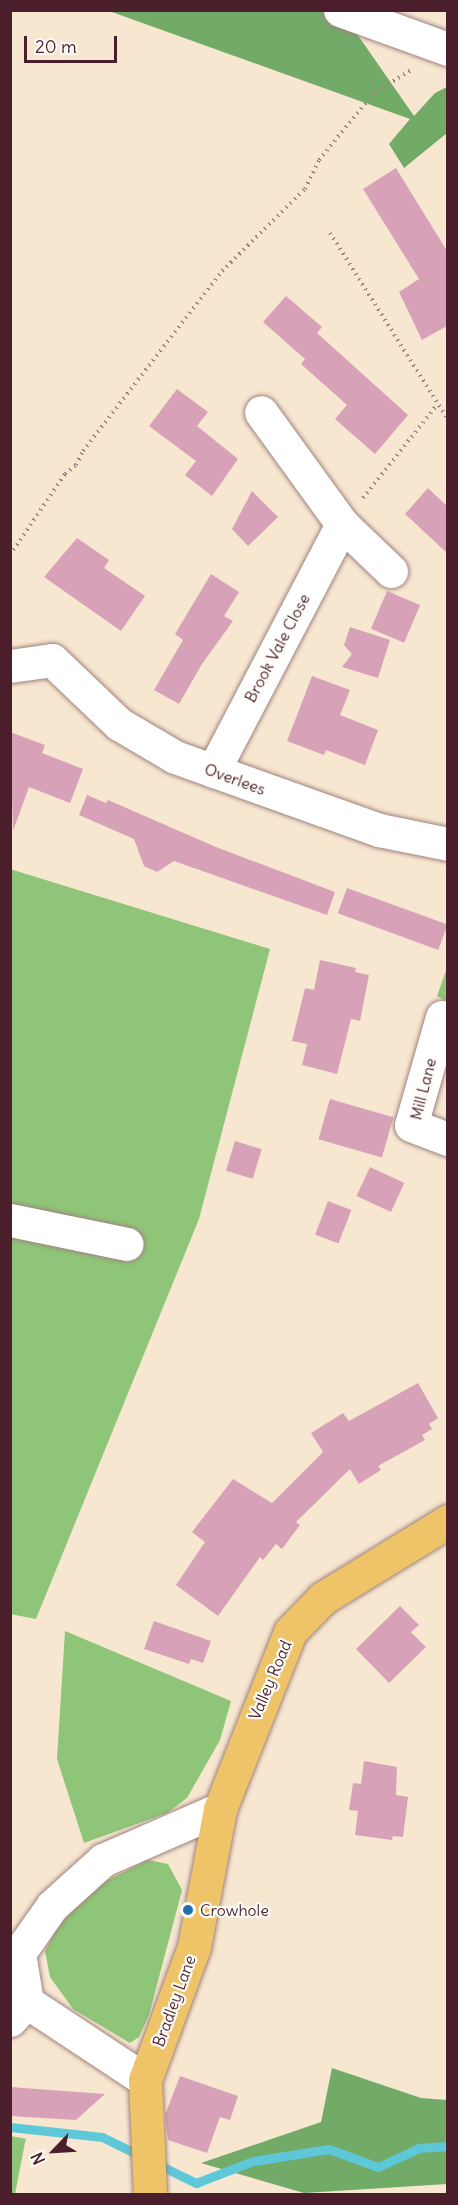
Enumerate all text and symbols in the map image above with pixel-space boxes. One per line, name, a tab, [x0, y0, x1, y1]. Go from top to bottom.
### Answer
scale bar	[27, 24, 120, 62]
text: 20 m	[35, 35, 77, 58]
street label: Brook Vale Close	[240, 590, 314, 706]
street label: Overlees	[202, 759, 268, 799]
street label: Mill Lane	[406, 1056, 440, 1122]
street label: Valley Road	[245, 1637, 295, 1723]
place label: Crowhole	[200, 1900, 269, 1920]
marker: Crowhole	[181, 1903, 195, 1917]
street label: Bradley Lane	[149, 1953, 199, 2049]
north arrow	[24, 2121, 84, 2181]
text: N	[26, 2149, 49, 2168]

